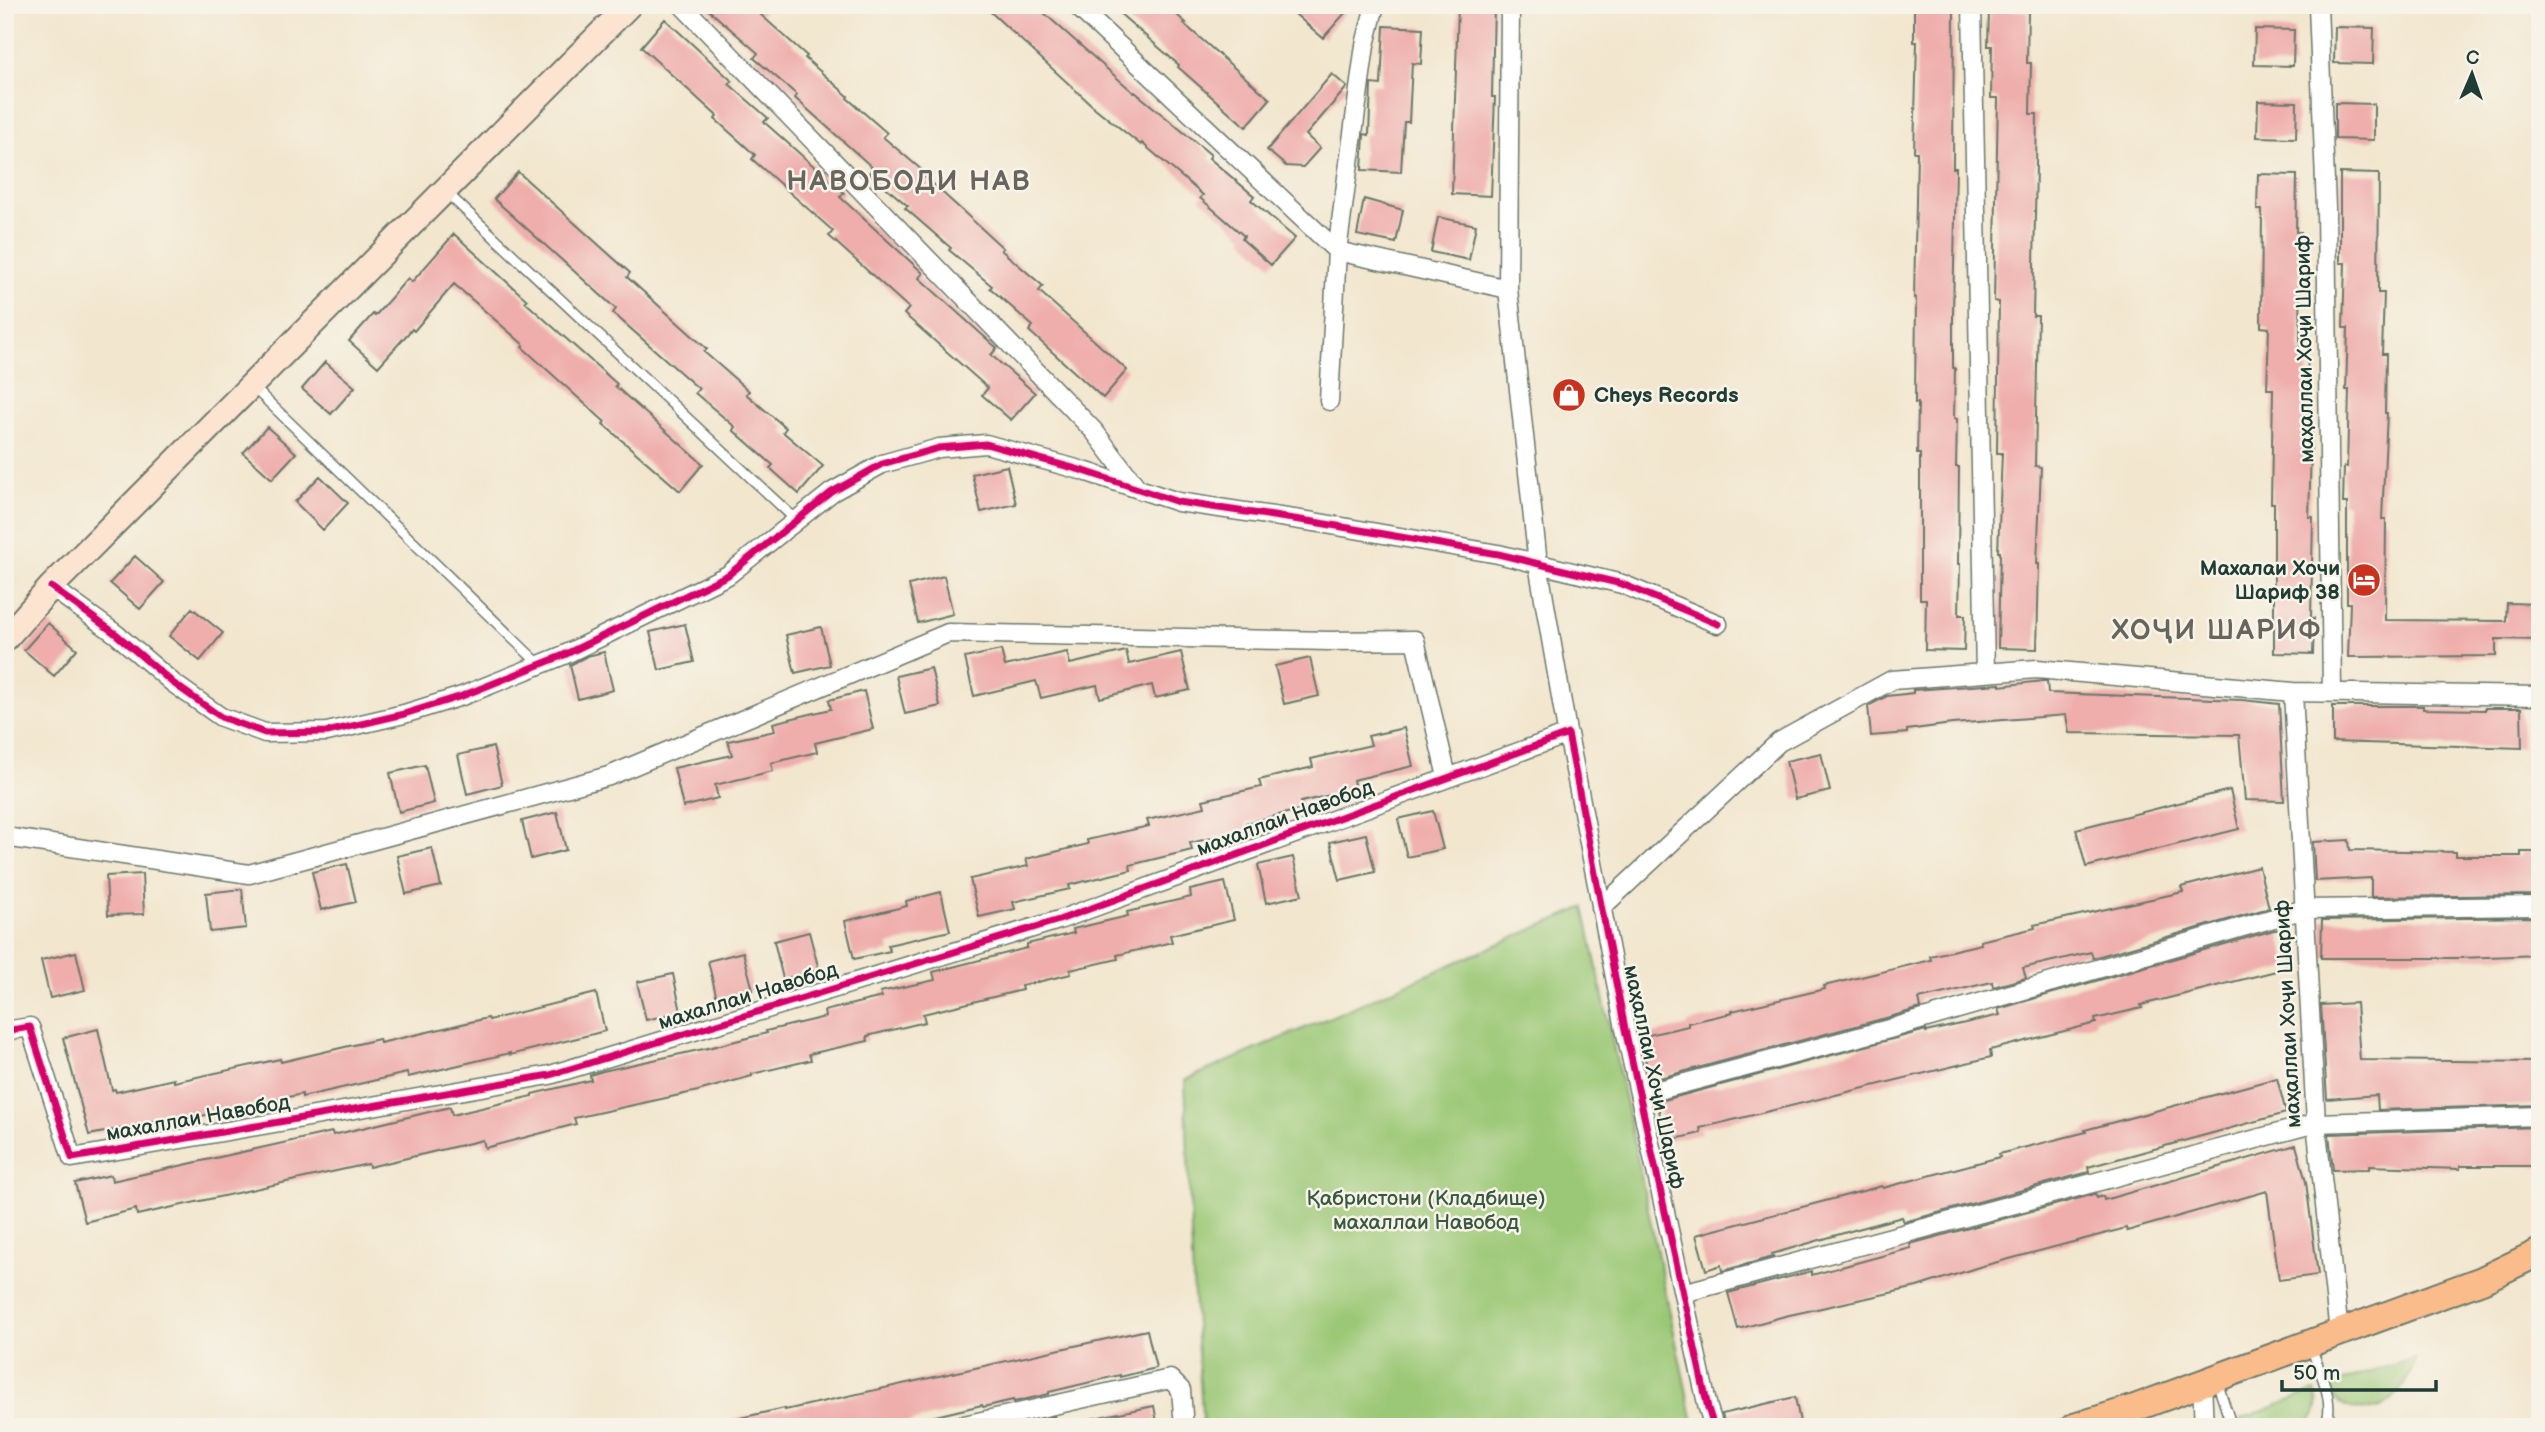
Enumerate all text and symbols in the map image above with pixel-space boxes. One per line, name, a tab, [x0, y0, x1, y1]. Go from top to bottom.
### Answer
north arrow	[2436, 38, 2506, 108]
text: С	[2466, 47, 2480, 70]
district label: НАВОБОДИ НАВ	[786, 165, 1032, 198]
street label: маҳаллаи Хоҷи Шариф	[2291, 234, 2319, 463]
shop icon: Cheys Records	[1550, 376, 1588, 414]
place label: Cheys Records	[1594, 383, 1738, 408]
place label: Махалаи Хочи Шариф 38	[2200, 556, 2340, 605]
hotel icon: Махалаи Хочи Шариф 38	[2345, 561, 2383, 599]
district label: ХОҶИ ШАРИФ	[2111, 614, 2322, 647]
street label: махаллаи Навобод	[1193, 774, 1377, 862]
street label: маҳаллаи Хоҷи Шариф	[2270, 899, 2306, 1128]
street label: махаллаи Навобод	[655, 957, 841, 1035]
street label: маҳаллаи Хоҷи Шариф	[1618, 963, 1690, 1192]
street label: махаллаи Навобод	[104, 1089, 292, 1146]
park label: Қабристони (Кладбище) махаллаи Навобод	[1307, 1186, 1545, 1235]
scale bar	[2282, 1348, 2436, 1392]
text: 50 m	[2293, 1361, 2340, 1386]

